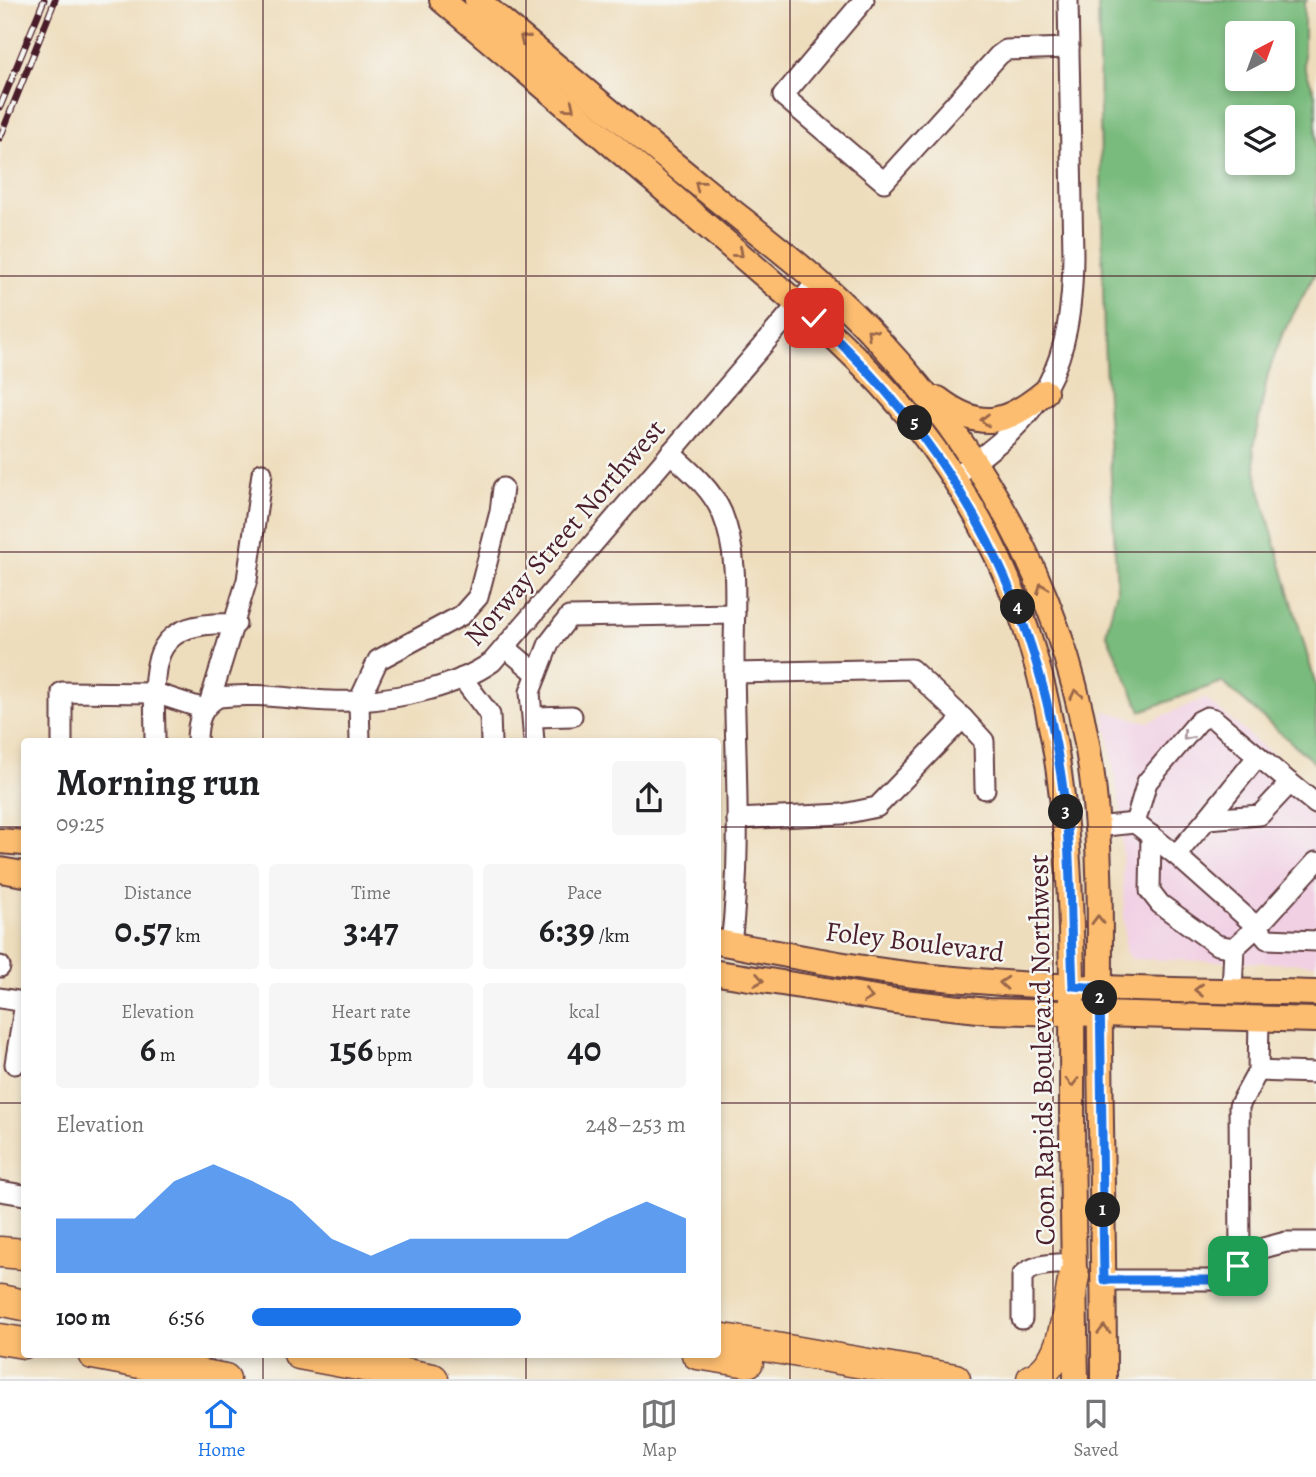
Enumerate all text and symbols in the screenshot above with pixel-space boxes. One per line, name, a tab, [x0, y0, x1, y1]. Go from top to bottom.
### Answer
north arrow	[1225, 21, 1295, 91]
map controls	[1225, 21, 1295, 175]
one-way arrow	[519, 35, 531, 48]
one-way arrow	[561, 99, 574, 111]
button: layers	[1225, 105, 1295, 175]
one-way arrow	[694, 180, 706, 193]
one-way arrow	[730, 245, 743, 257]
pin	[784, 288, 844, 348]
icon: check	[795, 299, 833, 337]
one-way arrow	[867, 328, 880, 341]
pin: 5	[898, 406, 932, 440]
text: 5	[910, 409, 919, 435]
street label: Norway Street Northwest	[456, 411, 674, 654]
one-way arrow	[979, 412, 990, 427]
one-way arrow	[1036, 583, 1050, 595]
pin: 4	[1000, 590, 1036, 624]
text: 4	[1013, 593, 1022, 619]
one-way arrow	[1070, 688, 1085, 700]
one-way arrow	[1183, 727, 1195, 740]
text: Morning run	[56, 756, 260, 808]
button: share	[612, 761, 686, 835]
pin: 3	[1048, 794, 1084, 830]
text: 3	[1061, 798, 1070, 824]
text: 09:25	[56, 808, 105, 839]
street label: Coon Rapids Boulevard Northwest	[1020, 854, 1064, 1246]
text: Distance	[124, 880, 192, 906]
text: Time	[351, 880, 391, 906]
text: Pace	[567, 880, 602, 906]
text: 0.57	[115, 906, 172, 954]
text: 3:47	[344, 906, 398, 954]
text: 6:39	[539, 906, 595, 954]
street label: Foley Boulevard	[823, 912, 1007, 972]
one-way arrow	[1090, 914, 1106, 925]
text: km	[172, 923, 201, 949]
text: /km	[595, 923, 630, 949]
one-way arrow	[753, 972, 765, 987]
one-way arrow	[999, 976, 1010, 991]
pin: 2	[1082, 981, 1118, 1016]
one-way arrow	[1193, 983, 1204, 998]
text: 2	[1095, 984, 1104, 1010]
one-way arrow	[863, 989, 874, 1004]
text: Elevation	[121, 999, 194, 1025]
text: Heart rate	[331, 999, 411, 1025]
text: kcal	[569, 999, 600, 1025]
text: 6	[140, 1025, 156, 1073]
text: 156	[329, 1025, 373, 1073]
text: 40	[567, 1025, 601, 1073]
text: m	[156, 1042, 176, 1068]
text: bpm	[373, 1042, 413, 1068]
one-way arrow	[1064, 1077, 1080, 1087]
text: Elevation	[56, 1109, 144, 1140]
text: 248–253 m	[585, 1109, 686, 1140]
pin: 1	[1086, 1192, 1120, 1228]
text: 1	[1099, 1196, 1106, 1222]
pin	[1208, 1236, 1268, 1296]
icon: arrive	[1219, 1247, 1257, 1285]
text: 100 m	[56, 1302, 111, 1333]
text: 6:56	[168, 1302, 205, 1333]
one-way arrow	[1096, 1324, 1112, 1334]
tab: Home	[198, 1395, 245, 1463]
tab: Map	[640, 1395, 678, 1463]
tab: Saved	[1073, 1395, 1118, 1463]

